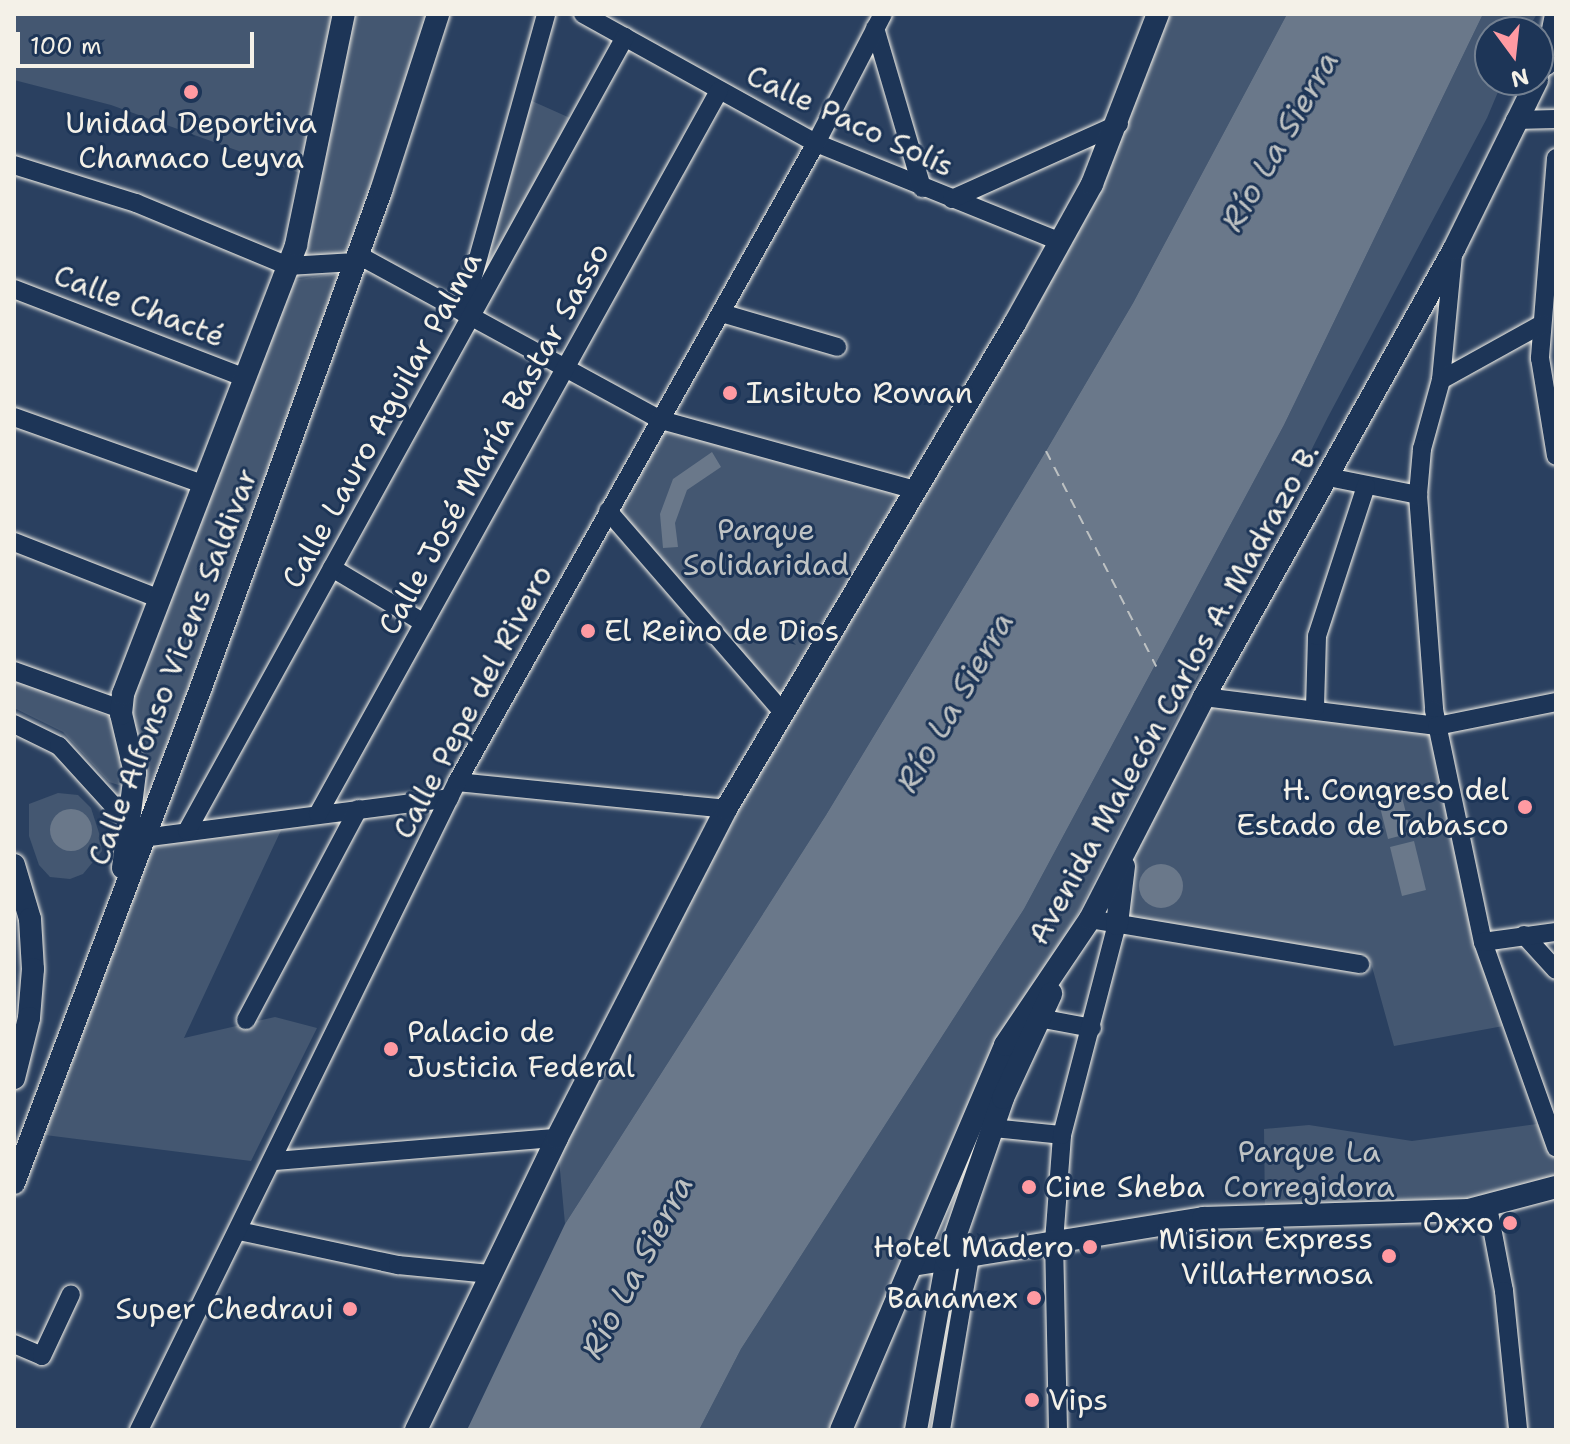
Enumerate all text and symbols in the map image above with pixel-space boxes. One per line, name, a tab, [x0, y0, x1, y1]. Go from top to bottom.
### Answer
scale bar	[20, 16, 258, 66]
north arrow	[1474, 16, 1554, 96]
text: 100 m	[30, 30, 102, 62]
water label: Río La Sierra	[1213, 44, 1347, 238]
street label: Calle Paco Solís	[741, 57, 959, 185]
text: N	[1508, 61, 1532, 94]
marker: Unidad Deportiva Chamaco Leyva	[182, 83, 200, 101]
place label: Unidad Deportiva Chamaco Leyva	[65, 105, 317, 176]
street label: Calle José María Bastar Sasso	[371, 237, 617, 641]
street label: Calle Lauro Aguilar Palma	[274, 246, 490, 594]
street label: Calle Chacté	[49, 257, 229, 355]
place label: Insituto Rowan	[746, 375, 973, 411]
marker: Insituto Rowan	[721, 384, 739, 402]
street label: Avenida Malecón Carlos A. Madrazo B.	[1021, 437, 1327, 951]
street label: Calle Alfonso Vicens Saldivar	[81, 463, 265, 871]
park label: Parque Solidaridad	[683, 512, 849, 582]
street label: Calle Pepe del Rivero	[386, 559, 560, 845]
water label: Río La Sierra	[888, 605, 1022, 799]
place label: El Reino de Dios	[604, 613, 839, 649]
marker: El Reino de Dios	[579, 622, 597, 640]
place label: H. Congreso del Estado de Tabasco	[1236, 772, 1509, 842]
marker: H. Congreso del Estado de Tabasco	[1516, 798, 1534, 816]
place label: Palacio de Justicia Federal	[407, 1014, 635, 1084]
marker: Palacio de Justicia Federal	[382, 1040, 400, 1058]
park label: Parque La Corregidora	[1223, 1134, 1395, 1204]
water label: Río La Sierra	[573, 1169, 701, 1365]
place label: Cine Sheba	[1045, 1169, 1205, 1205]
marker: Cine Sheba	[1020, 1178, 1038, 1196]
place label: Oxxo	[1422, 1205, 1494, 1241]
marker: Oxxo	[1501, 1214, 1519, 1232]
place label: Mision Express VillaHermosa	[1158, 1221, 1373, 1292]
place label: Hotel Madero	[873, 1229, 1074, 1265]
marker: Hotel Madero	[1081, 1238, 1099, 1256]
marker: Mision Express VillaHermosa	[1380, 1247, 1398, 1265]
place label: Banamex	[887, 1280, 1018, 1316]
marker: Banamex	[1025, 1289, 1043, 1307]
place label: Super Chedraui	[115, 1291, 334, 1327]
marker: Super Chedraui	[341, 1300, 359, 1318]
place label: Vips	[1048, 1382, 1108, 1418]
marker: Vips	[1023, 1391, 1041, 1409]

